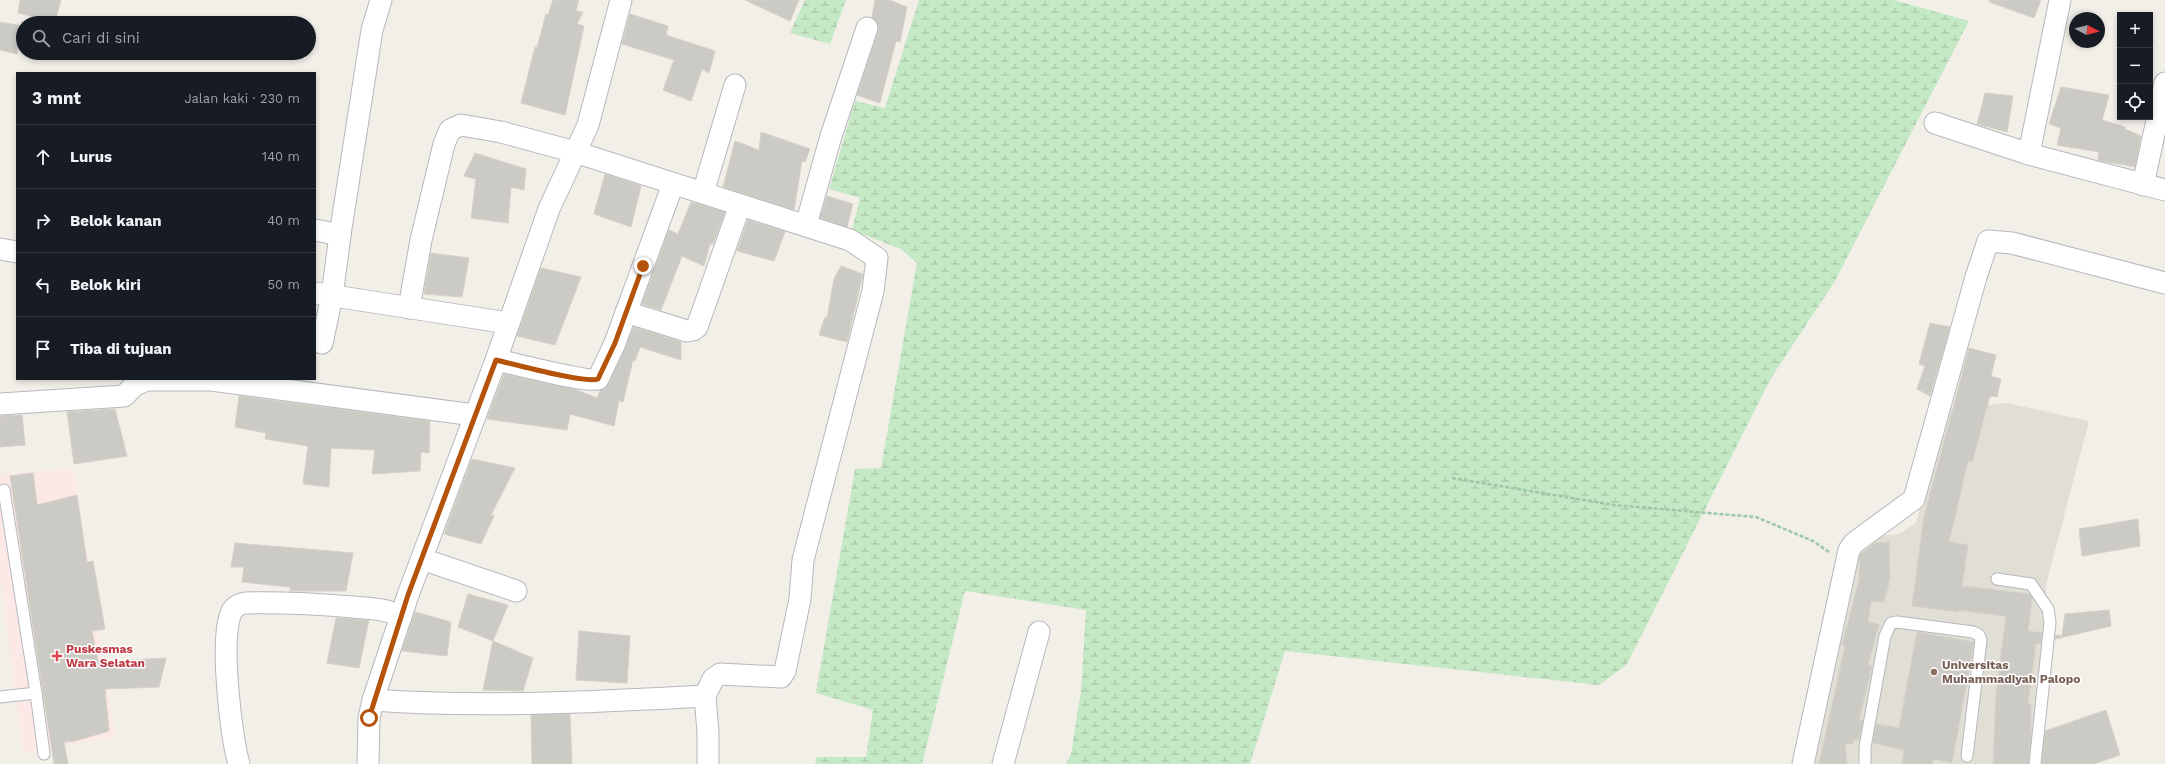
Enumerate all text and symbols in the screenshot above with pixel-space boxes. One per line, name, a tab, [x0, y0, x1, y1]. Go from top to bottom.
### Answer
north arrow	[2069, 12, 2105, 48]
map controls	[2117, 12, 2153, 120]
button: +	[2117, 12, 2153, 48]
search box	[16, 16, 316, 60]
icon: search	[30, 27, 52, 49]
text: Cari di sini	[62, 29, 140, 47]
button: −	[2117, 48, 2153, 84]
button: locate	[2117, 84, 2153, 120]
text: 3 mnt	[32, 88, 81, 108]
text: Jalan kaki · 230 m	[184, 91, 300, 106]
icon: ahead	[32, 146, 54, 168]
text: Lurus	[70, 148, 112, 166]
text: 140 m	[262, 149, 300, 164]
icon: right	[32, 210, 54, 232]
text: Belok kanan	[70, 212, 161, 230]
text: 40 m	[267, 213, 300, 228]
route end	[634, 257, 652, 275]
icon: left	[32, 274, 54, 296]
text: Belok kiri	[70, 276, 141, 294]
text: 50 m	[268, 277, 300, 292]
icon: arrive	[32, 338, 54, 360]
text: Tiba di tujuan	[70, 340, 172, 358]
place label: Puskesmas Wara Selatan	[66, 642, 145, 670]
marker: Puskesmas Wara Selatan	[51, 650, 63, 662]
place label: Universitas Muhammadiyah Palopo	[1942, 658, 2080, 686]
marker: Universitas Muhammadiyah Palopo	[1929, 667, 1939, 677]
route start	[360, 709, 378, 727]

